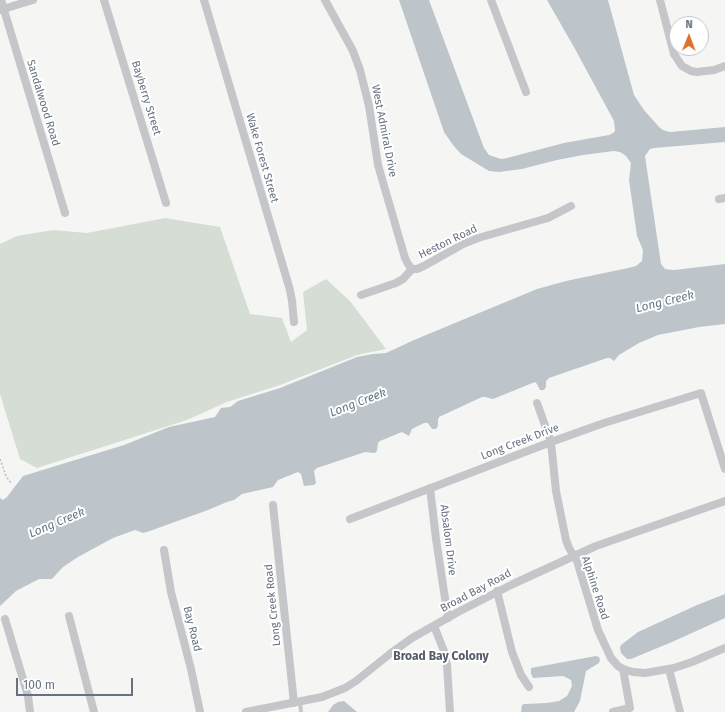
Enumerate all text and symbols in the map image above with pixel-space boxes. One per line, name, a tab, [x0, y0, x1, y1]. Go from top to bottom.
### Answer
north arrow	[669, 16, 709, 56]
text: N	[685, 18, 693, 31]
street label: Sandalwood Road	[24, 58, 62, 148]
street label: Bayberry Street	[128, 59, 164, 137]
street label: West Admiral Drive	[369, 84, 399, 178]
street label: Wake Forest Street	[243, 112, 281, 204]
street label: Heston Road	[417, 222, 479, 262]
water label: Long Creek	[635, 288, 695, 316]
water label: Long Creek	[328, 386, 388, 420]
street label: Long Creek Drive	[479, 421, 561, 463]
street label: Absalom Drive	[437, 504, 459, 576]
water label: Long Creek	[27, 505, 87, 541]
street label: Alphine Road	[578, 554, 612, 622]
street label: Long Creek Road	[262, 563, 284, 647]
street label: Broad Bay Road	[438, 567, 514, 615]
street label: Bay Road	[180, 605, 204, 653]
district label: Broad Bay Colony	[393, 650, 489, 664]
scale bar	[18, 670, 135, 696]
text: 100 m	[23, 678, 55, 692]

